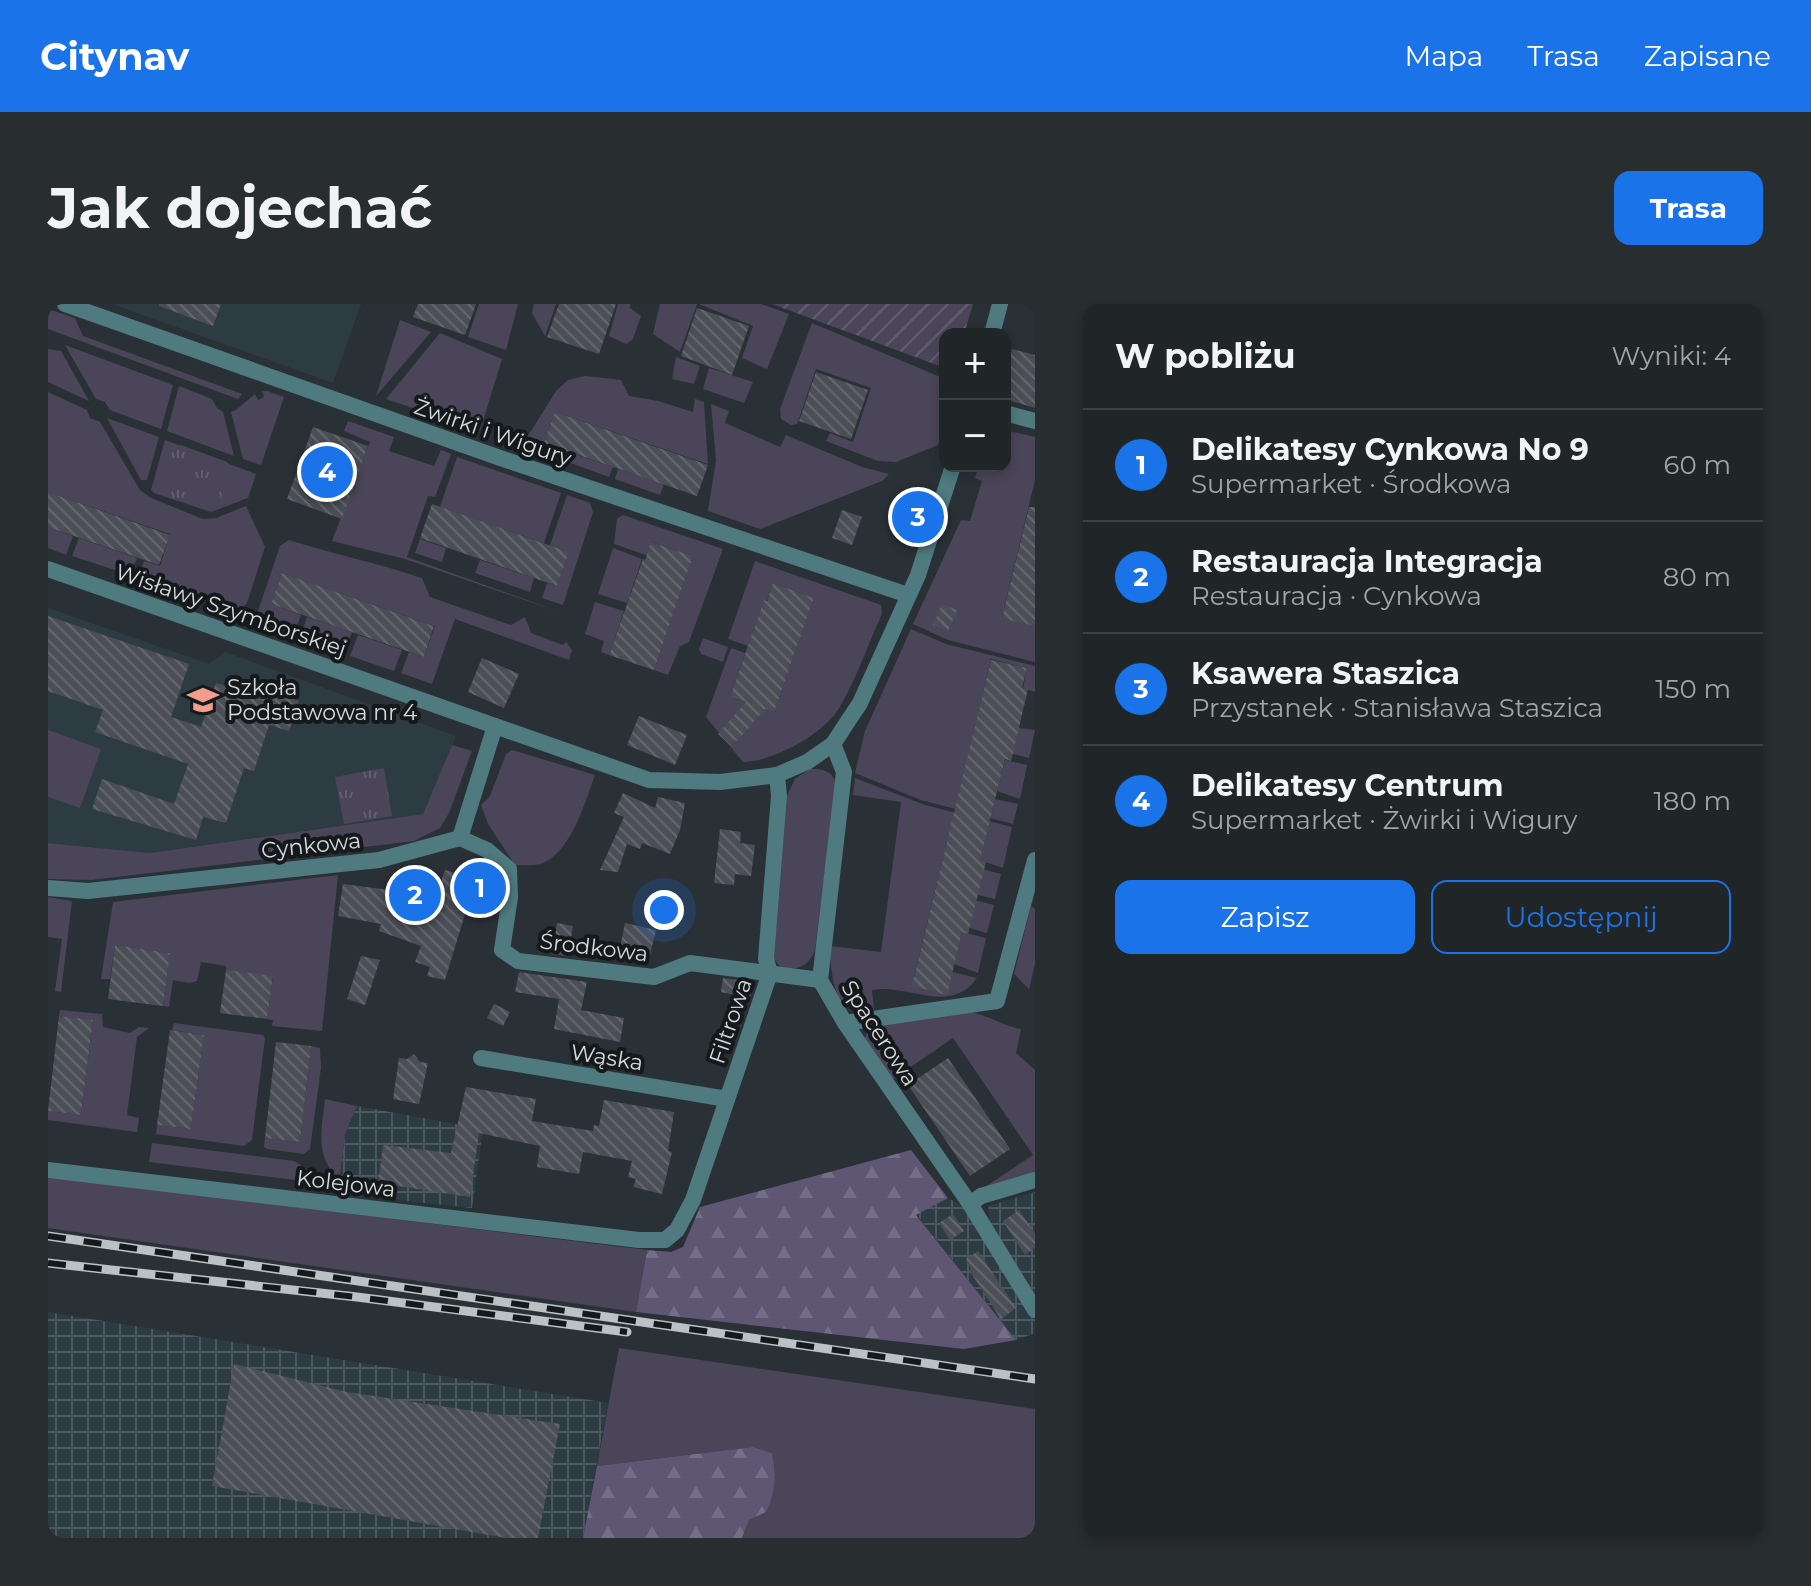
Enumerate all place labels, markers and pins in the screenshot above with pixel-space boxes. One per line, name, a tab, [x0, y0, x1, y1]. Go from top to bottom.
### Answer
pin: 4	[301, 442, 353, 502]
pin: 3	[892, 487, 944, 547]
place label: Szkoła Podstawowa nr 4	[227, 674, 418, 726]
school or university icon: Szkoła Podstawowa nr 4	[186, 683, 220, 717]
pin: 1	[454, 858, 506, 918]
pin: 2	[389, 865, 441, 925]

